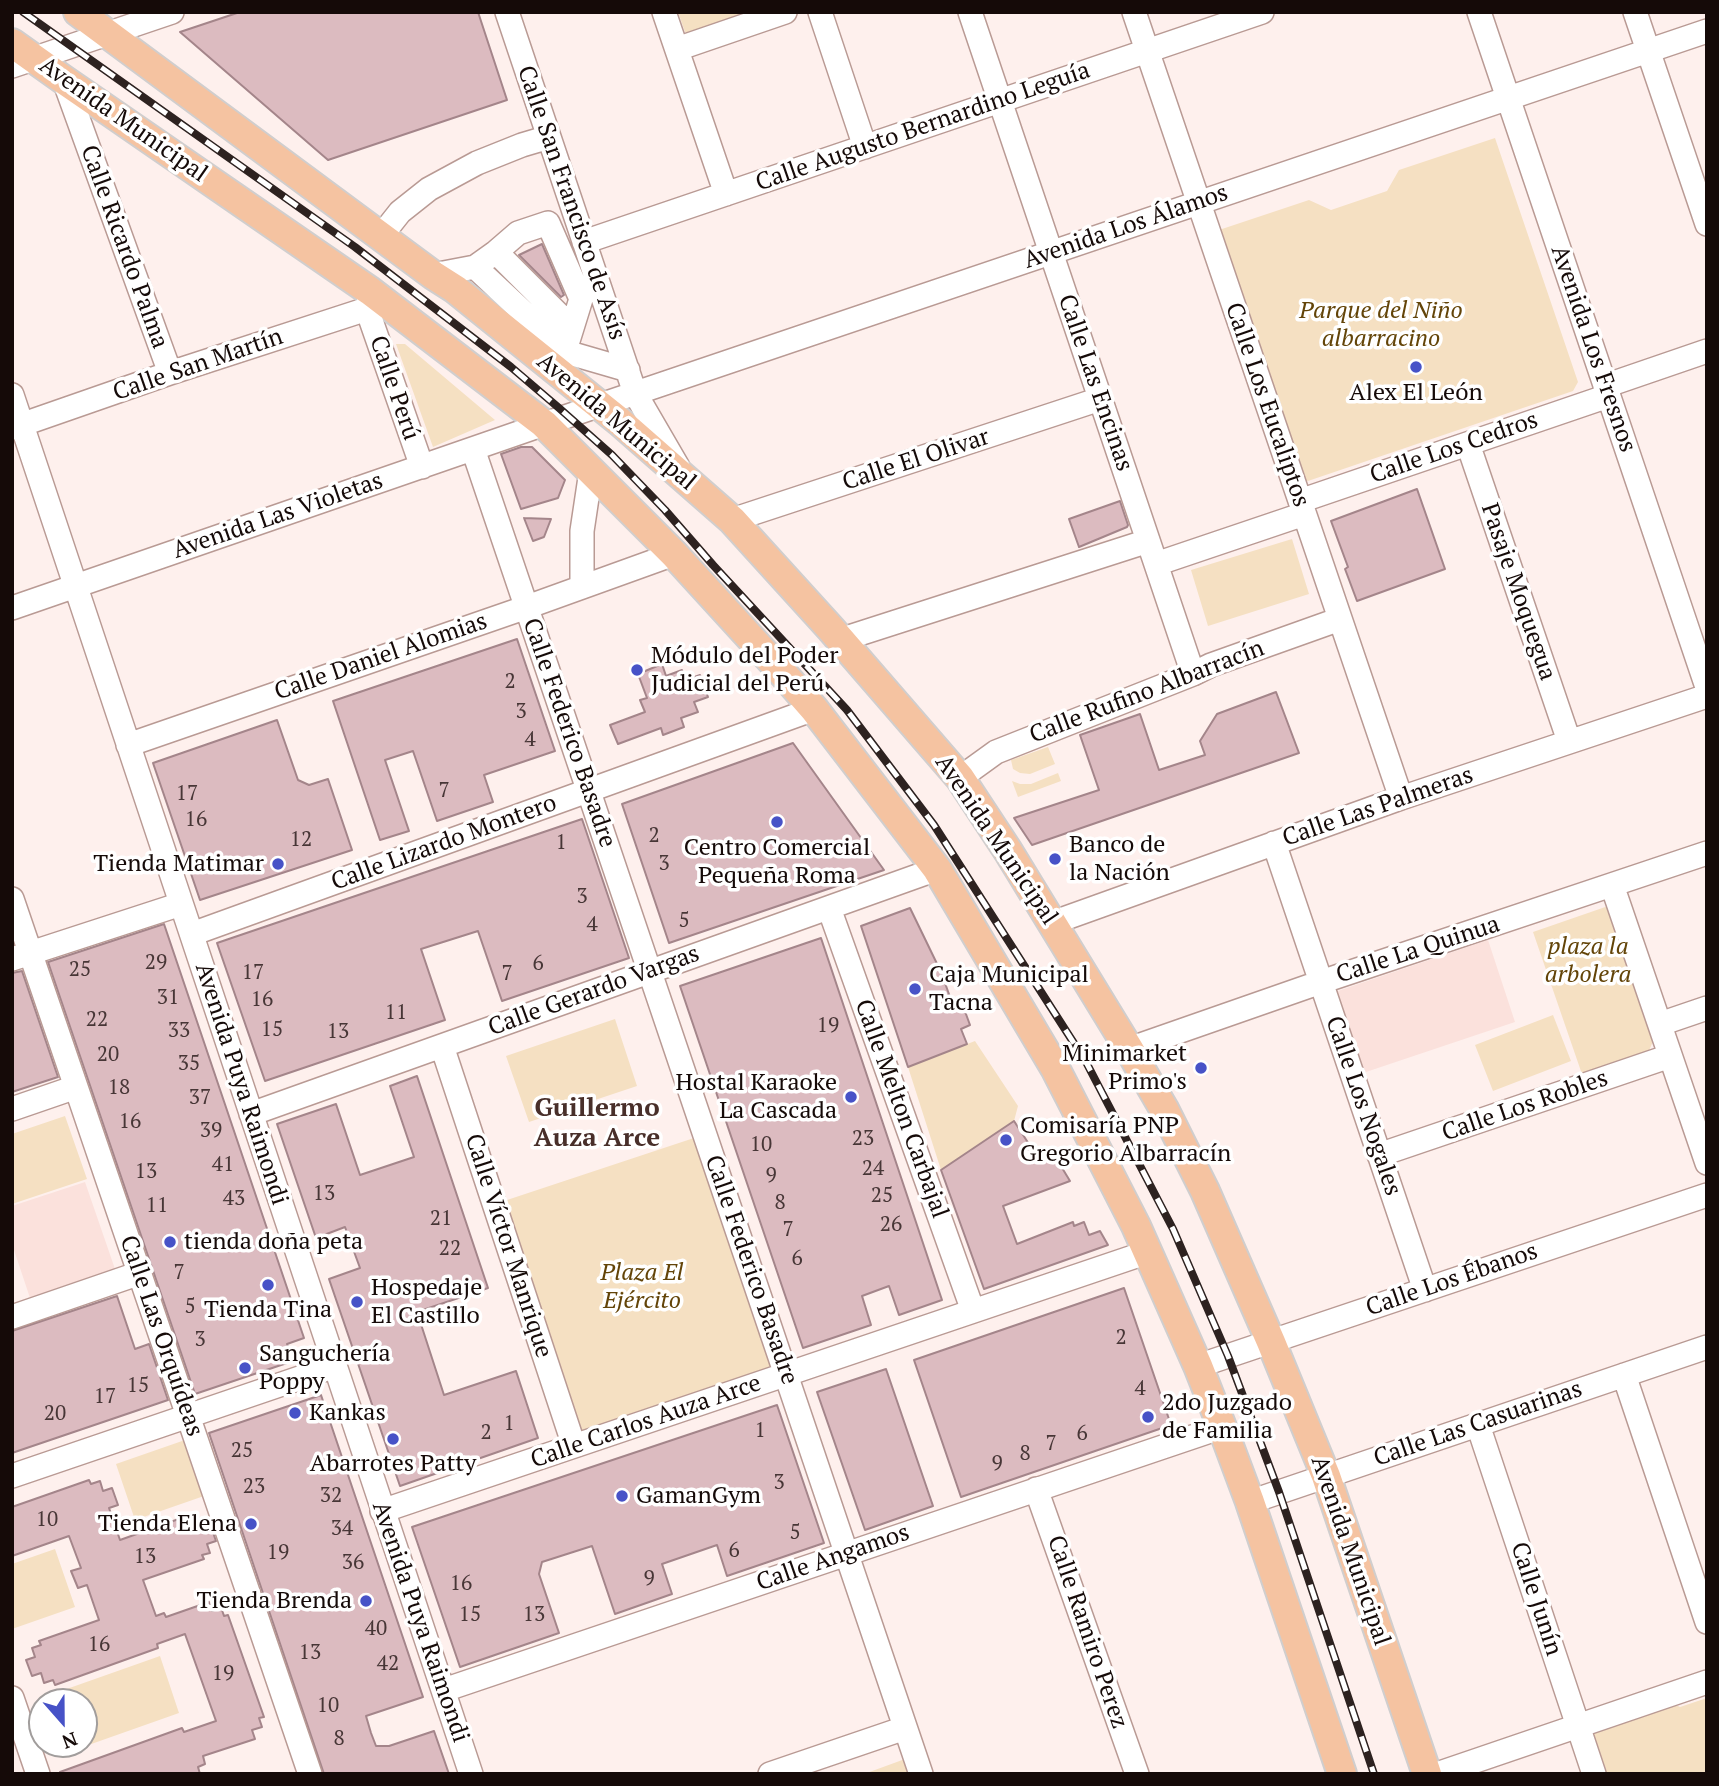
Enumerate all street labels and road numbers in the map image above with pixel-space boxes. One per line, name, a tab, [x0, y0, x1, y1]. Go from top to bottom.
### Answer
street label: Avenida Municipal	[33, 51, 213, 189]
street label: Calle Augusto Bernardino Leguía	[752, 56, 1094, 198]
street label: Calle San Francisco de Asís	[511, 62, 631, 344]
street label: Calle Ricardo Palma	[74, 142, 174, 352]
street label: Avenida Los Álamos	[1020, 179, 1232, 275]
street label: Avenida Los Fresnos	[1544, 242, 1642, 456]
street label: Calle Las Encinas	[1051, 291, 1139, 475]
street label: Calle Los Eucaliptos	[1219, 299, 1315, 511]
street label: Calle San Martín	[109, 322, 287, 408]
street label: Calle Perú	[363, 332, 425, 444]
street label: Avenida Municipal	[531, 347, 701, 497]
street label: Calle Los Cedros	[1366, 406, 1542, 490]
street label: Calle El Olivar	[839, 423, 993, 497]
street label: Avenida Las Violetas	[169, 467, 387, 565]
street label: Pasaje Moquegua	[1474, 500, 1562, 684]
street label: Calle Daniel Alomias	[271, 607, 491, 707]
street label: Calle Federico Basadre	[516, 614, 622, 852]
street label: Calle Rufino Albarracín	[1026, 634, 1268, 750]
street label: Avenida Municipal	[929, 750, 1063, 930]
street label: Calle Las Palmeras	[1279, 761, 1477, 853]
street label: Calle Lizardo Montero	[327, 789, 561, 897]
street label: Calle La Quinua	[1333, 910, 1503, 990]
street label: Calle Gerardo Vargas	[485, 939, 703, 1043]
street label: Avenida Puya Raimondi	[188, 959, 294, 1209]
street label: Calle Melton Carbajal	[848, 996, 954, 1222]
street label: Calle Los Nogales	[1319, 1012, 1407, 1200]
street label: Calle Los Robles	[1438, 1064, 1612, 1148]
street label: Calle Víctor Manrique	[458, 1130, 558, 1362]
street label: Calle Federico Basadre	[698, 1151, 804, 1389]
street label: Calle Las Orquídeas	[113, 1232, 209, 1440]
street label: Calle Los Ébanos	[1362, 1237, 1542, 1323]
street label: Calle Carlos Auza Arce	[527, 1369, 765, 1475]
street label: Calle Las Casuarinas	[1370, 1375, 1586, 1473]
street label: Avenida Municipal	[1304, 1452, 1396, 1650]
street label: Avenida Puya Raimondi	[365, 1498, 475, 1746]
street label: Calle Angamos	[753, 1518, 913, 1598]
street label: Calle Ramiro Perez	[1041, 1532, 1133, 1732]
street label: Calle Junín	[1504, 1539, 1568, 1659]

